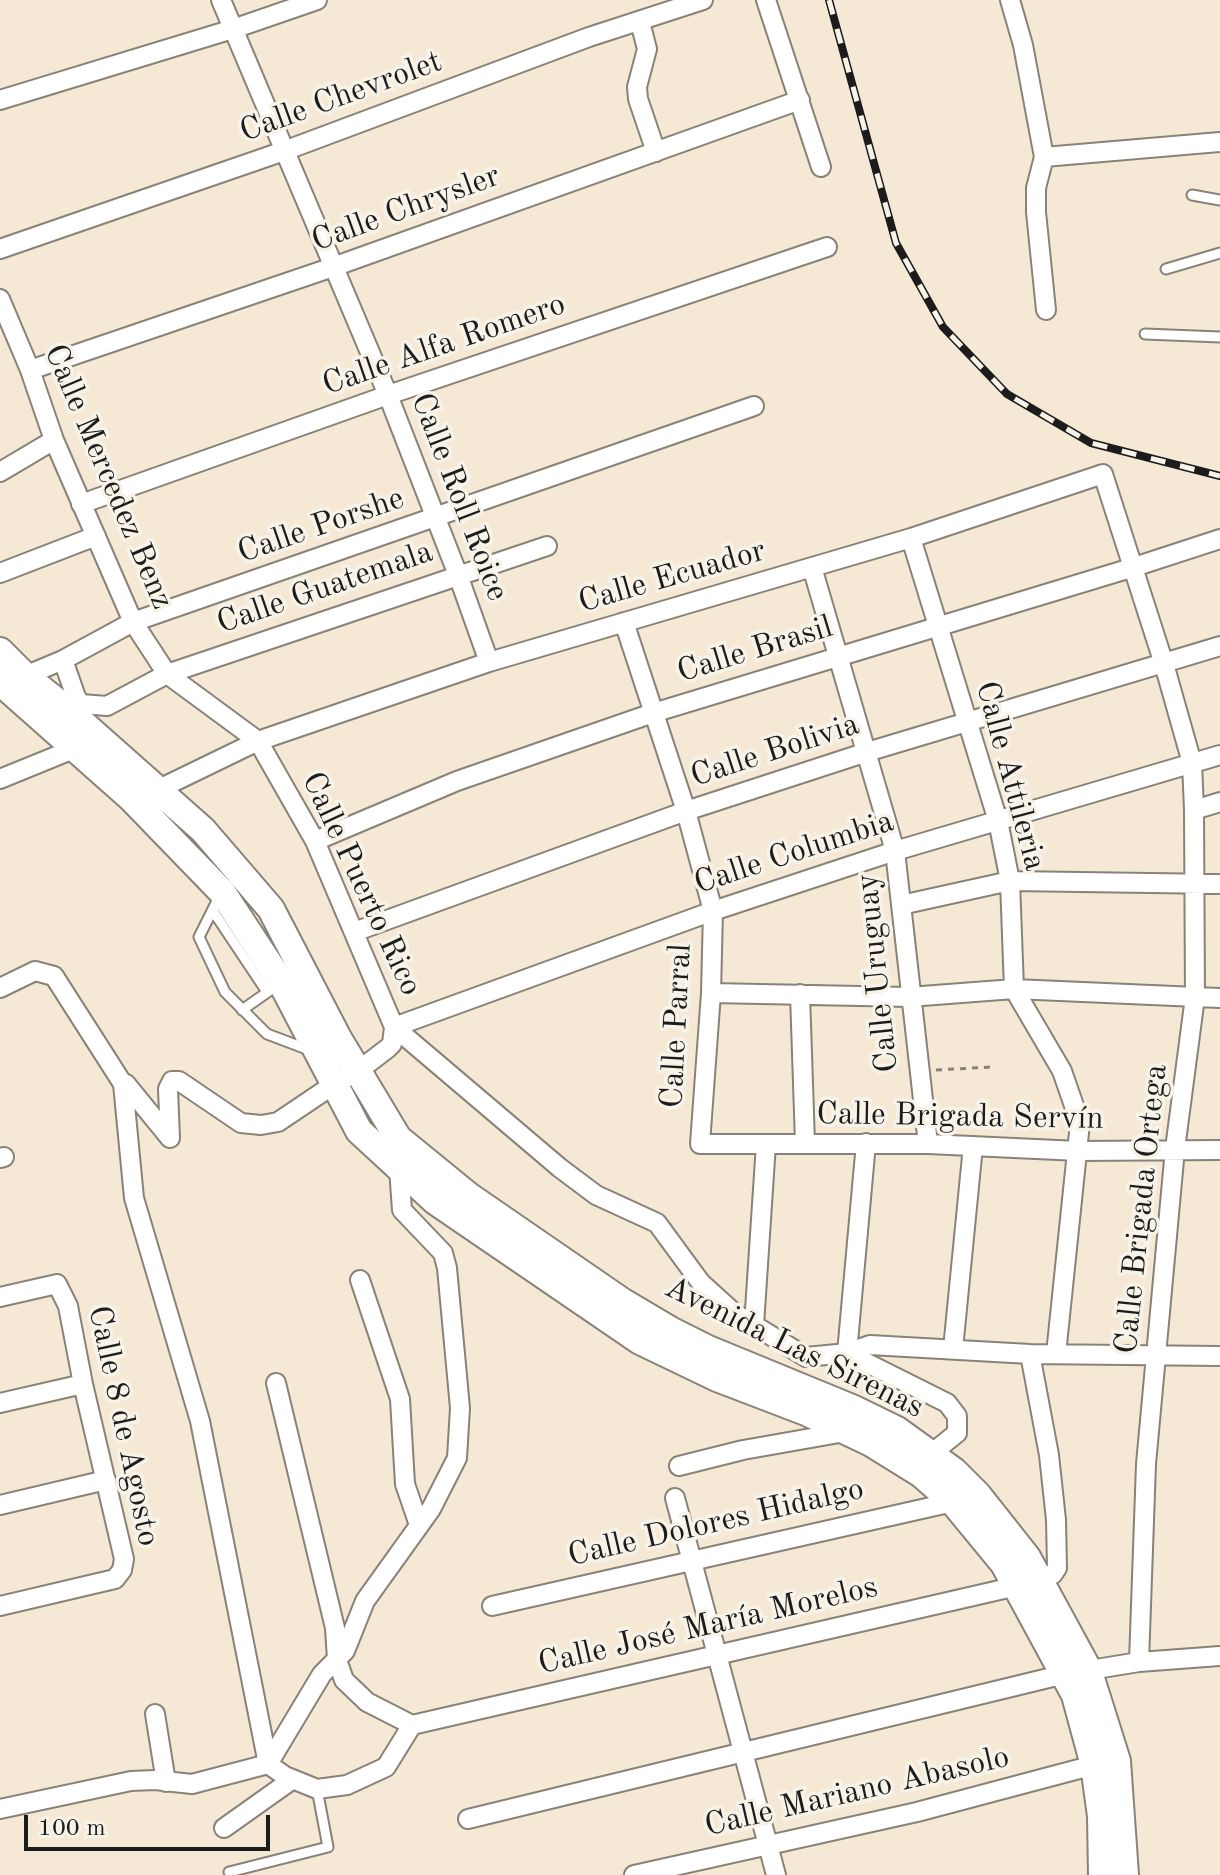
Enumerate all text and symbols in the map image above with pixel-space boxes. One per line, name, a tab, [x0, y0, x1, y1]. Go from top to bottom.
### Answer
street label: Calle Chevrolet	[235, 43, 447, 151]
street label: Calle Chrysler	[307, 157, 505, 261]
street label: Calle Alfa Romero	[317, 285, 571, 405]
street label: Calle Mercedez Benz	[35, 339, 181, 615]
street label: Calle Roll Roice	[402, 388, 516, 606]
street label: Calle Porshe	[233, 480, 409, 572]
street label: Calle Ecuador	[574, 532, 770, 622]
street label: Calle Guatemala	[212, 533, 438, 643]
street label: Calle Brasil	[673, 608, 837, 692]
street label: Calle Attileria	[966, 677, 1054, 875]
street label: Calle Bolivia	[686, 706, 864, 796]
street label: Calle Puerto Rico	[292, 766, 430, 1002]
street label: Calle Columbia	[689, 803, 899, 903]
street label: Calle Uruguay	[848, 872, 908, 1074]
street label: Calle Parral	[654, 943, 700, 1109]
street label: Calle Brigada Ortega	[1108, 1062, 1176, 1356]
street label: Calle Brigada Servín	[816, 1095, 1104, 1139]
street label: Avenida Las Sirenas	[658, 1269, 930, 1427]
street label: Calle 8 de Agosto	[79, 1302, 167, 1550]
street label: Calle Dolores Hidalgo	[564, 1470, 868, 1576]
street label: Calle José María Morelos	[535, 1568, 881, 1684]
street label: Calle Mariano Abasolo	[701, 1738, 1013, 1846]
scale bar	[28, 1799, 274, 1849]
text: 100 m	[38, 1817, 106, 1841]

